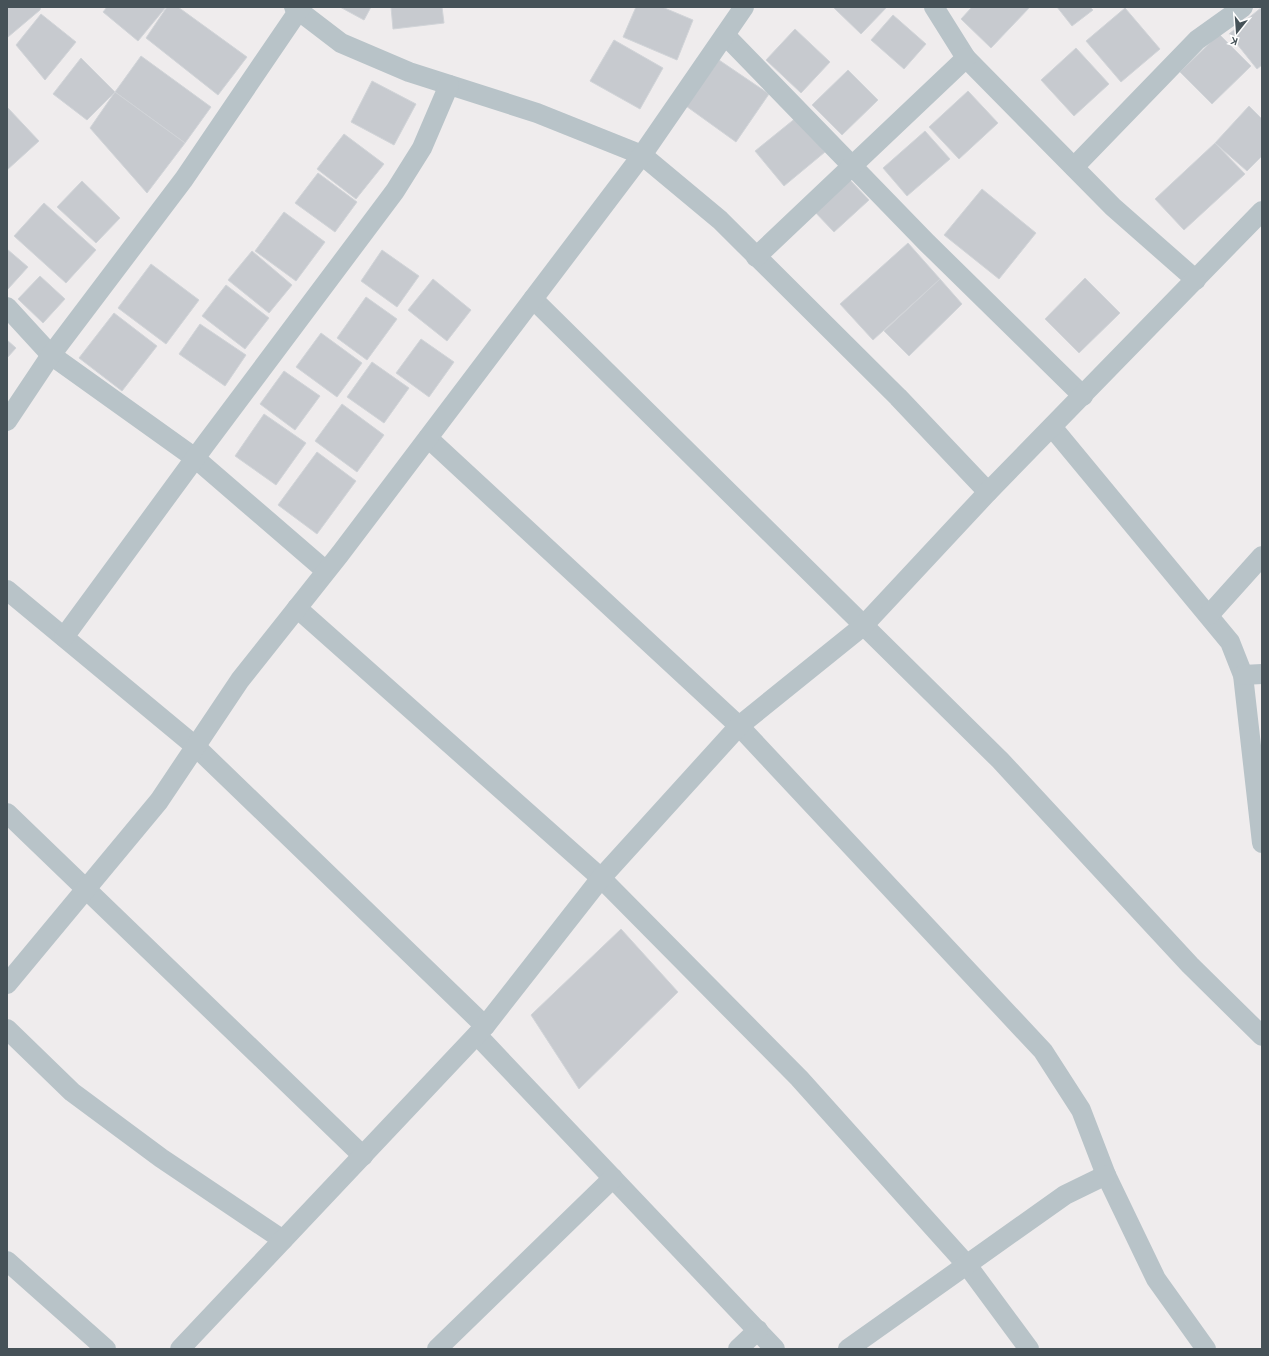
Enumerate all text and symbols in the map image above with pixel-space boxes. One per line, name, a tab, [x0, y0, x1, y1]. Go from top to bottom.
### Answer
north arrow	[1217, 12, 1257, 52]
text: K	[1228, 34, 1240, 48]

